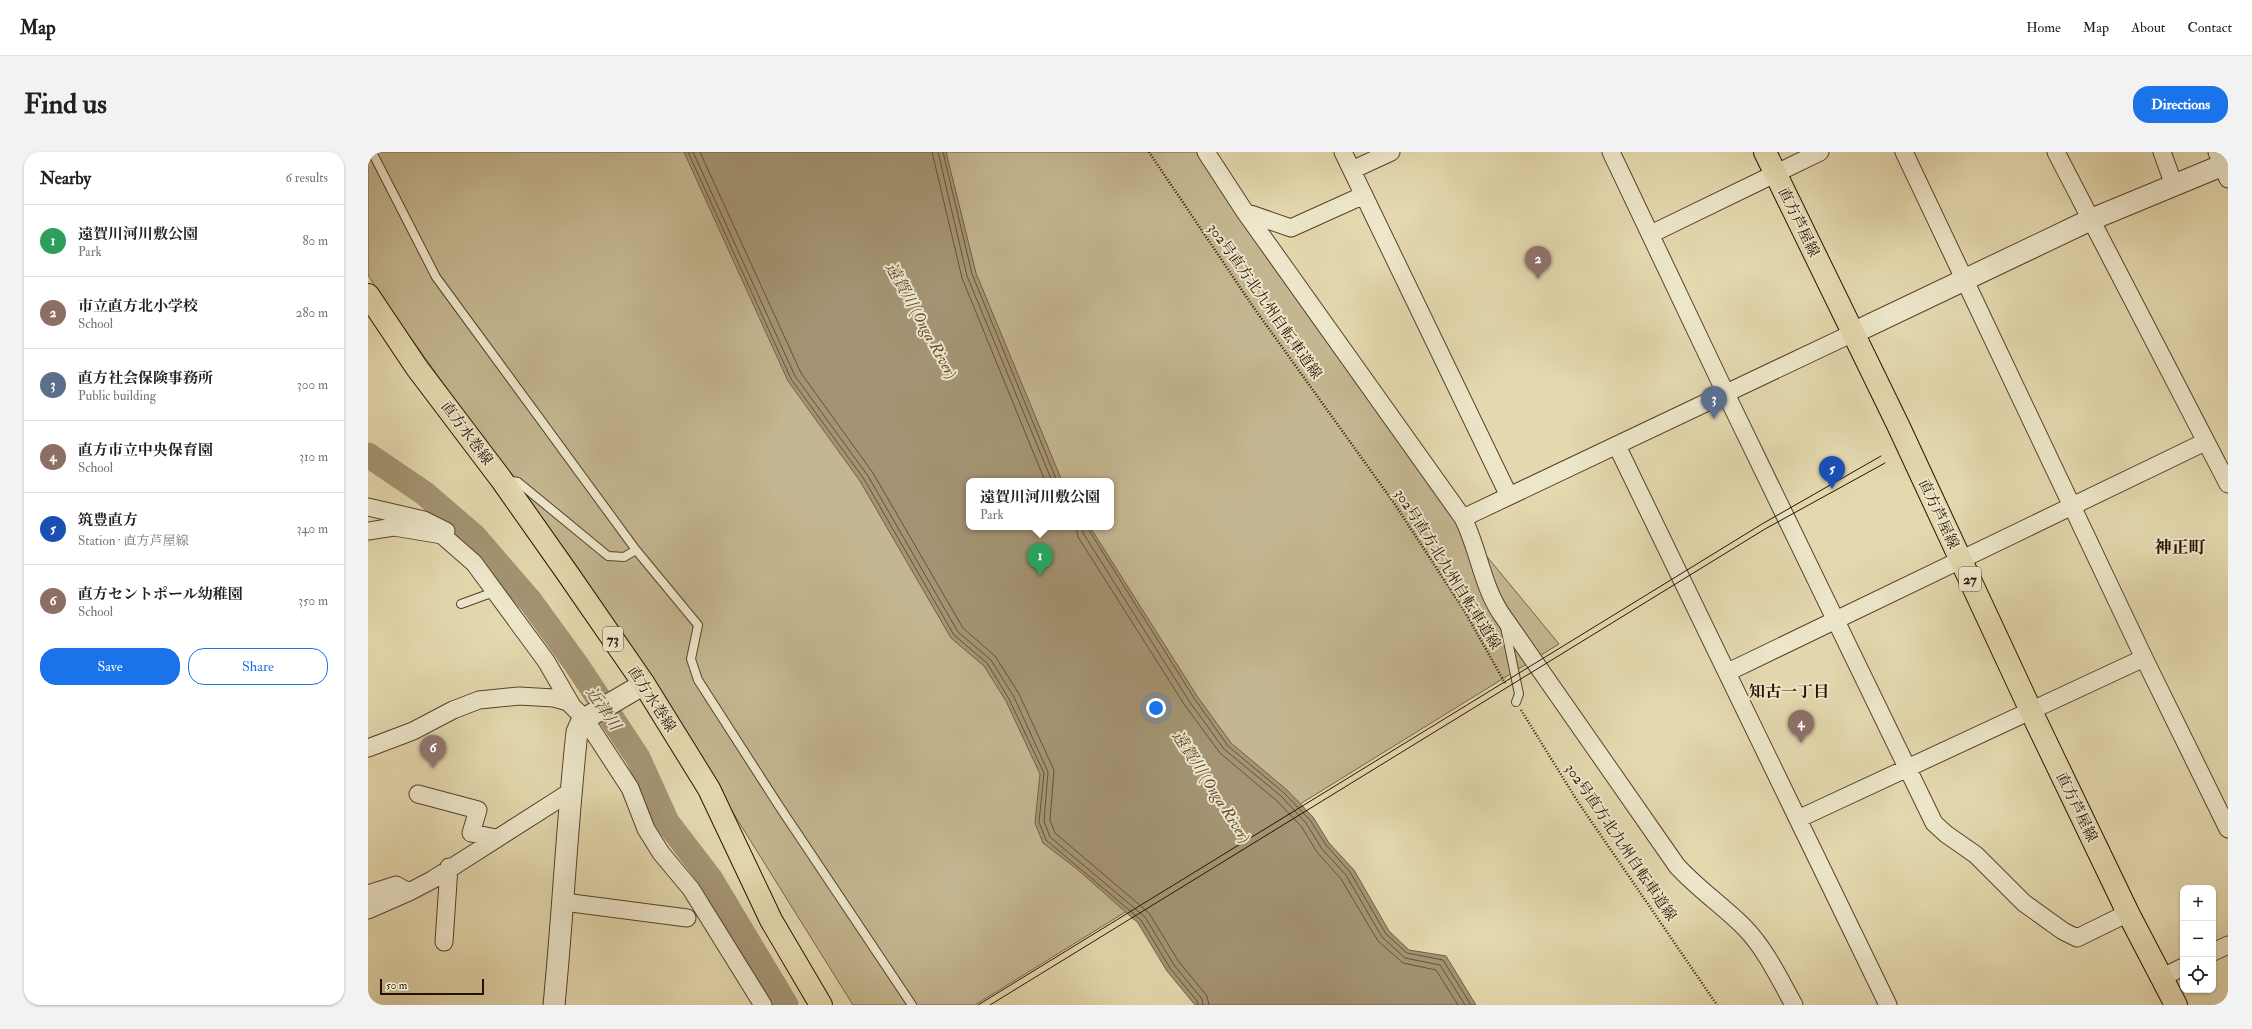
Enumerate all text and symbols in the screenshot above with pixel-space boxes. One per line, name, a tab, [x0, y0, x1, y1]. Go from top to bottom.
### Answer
text: Map	[20, 16, 56, 40]
text: Home	[2026, 19, 2061, 36]
text: Map	[2083, 19, 2109, 36]
text: About	[2131, 19, 2165, 36]
text: Contact	[2187, 19, 2232, 36]
button: Directions	[2133, 86, 2228, 123]
text: Find us	[24, 87, 107, 122]
text: Nearby	[40, 168, 91, 189]
text: 6 results	[285, 170, 328, 186]
street label: 直方芦屋線	[1774, 184, 1824, 260]
street label: 302号直方北九州自転車道線	[1203, 220, 1326, 383]
text: 遠賀川河川敷公園	[78, 225, 198, 244]
text: 1	[51, 233, 55, 249]
text: 80 m	[302, 233, 328, 249]
text: Park	[78, 244, 102, 260]
pin: 2	[1525, 246, 1551, 279]
water label: 遠賀川 (Onga River)	[881, 259, 961, 382]
text: 市立直方北小学校	[78, 297, 198, 316]
text: 2	[50, 305, 56, 321]
text: 280 m	[296, 305, 328, 321]
text: School	[78, 316, 113, 332]
text: 直方社会保険事務所	[78, 369, 213, 388]
text: 3	[51, 377, 56, 393]
text: 300 m	[297, 377, 328, 393]
pin: 3	[1701, 386, 1727, 419]
text: Public building	[78, 388, 156, 404]
street label: 直方水巻線	[436, 398, 497, 469]
text: 直方市立中央保育園	[78, 441, 213, 460]
text: 4	[49, 449, 57, 465]
text: 310 m	[299, 449, 328, 465]
pin: 5	[1819, 456, 1845, 489]
text: School	[78, 460, 113, 476]
street label: 直方芦屋線	[1914, 476, 1963, 552]
popup	[966, 478, 1114, 530]
street label: 302号直方北九州自転車道線	[1390, 485, 1505, 653]
text: 遠賀川河川敷公園	[980, 488, 1100, 507]
text: Park	[980, 507, 1004, 523]
text: 筑豊直方	[78, 511, 138, 530]
text: 5	[50, 521, 56, 537]
text: 340 m	[297, 521, 328, 537]
text: Station · 直方芦屋線	[78, 533, 188, 549]
district label: 神正町	[2155, 537, 2206, 558]
pin: 1	[1027, 543, 1053, 576]
road number: 27	[1959, 567, 1981, 591]
text: 直方セントポール幼稚園	[78, 585, 243, 604]
text: 6	[50, 593, 56, 609]
text: 350 m	[298, 593, 328, 609]
text: School	[78, 604, 113, 620]
road number: 73	[603, 627, 623, 651]
button: Save	[40, 648, 180, 685]
button: Share	[188, 648, 328, 685]
street label: 直方水巻線	[623, 663, 680, 736]
district label: 知古一丁目	[1749, 682, 1829, 702]
water label: 近津川	[581, 683, 626, 736]
your location	[1146, 698, 1166, 718]
pin: 4	[1788, 710, 1814, 743]
water label: 遠賀川 (Onga River)	[1168, 727, 1255, 846]
pin: 6	[420, 735, 446, 768]
street label: 302号直方北九州自転車道線	[1561, 760, 1680, 925]
street label: 直方芦屋線	[2052, 769, 2102, 845]
map controls	[2180, 885, 2216, 993]
button: +	[2180, 885, 2216, 921]
button: −	[2180, 921, 2216, 957]
button: locate	[2180, 957, 2216, 993]
scale bar	[380, 977, 484, 996]
text: 50 m	[386, 979, 407, 992]

